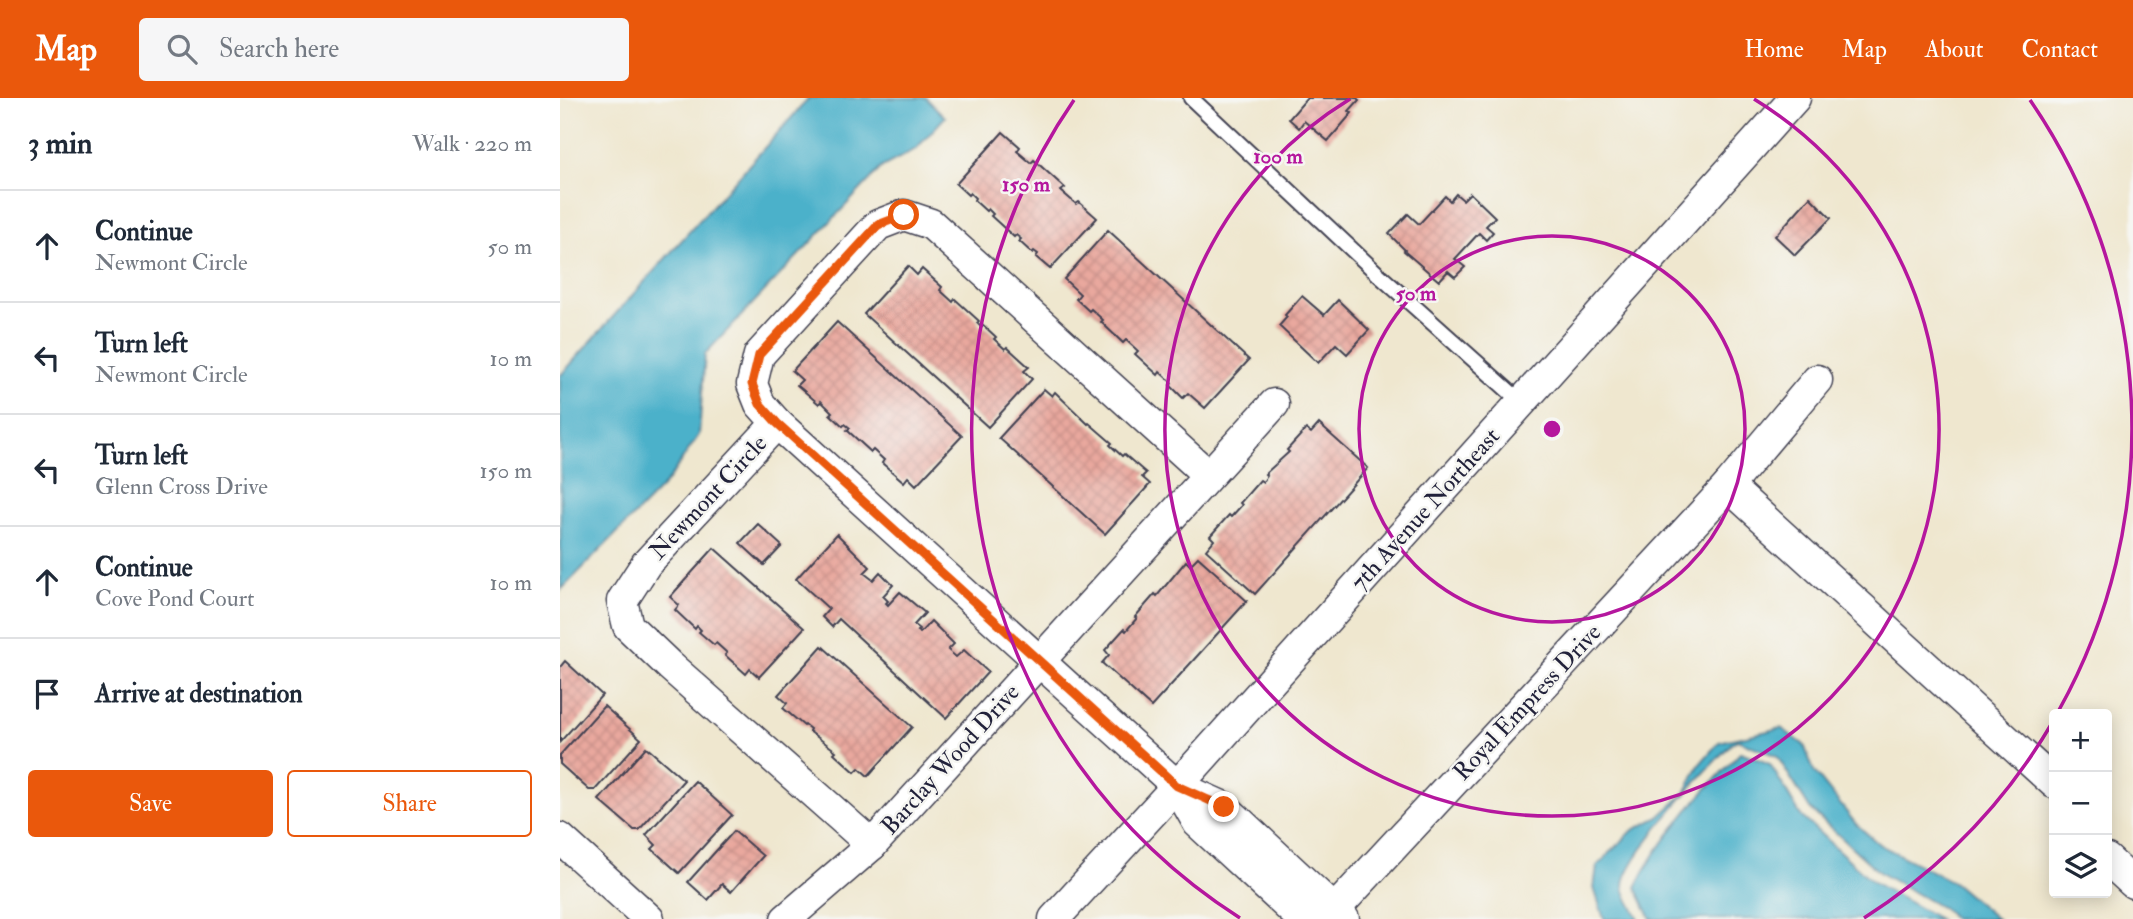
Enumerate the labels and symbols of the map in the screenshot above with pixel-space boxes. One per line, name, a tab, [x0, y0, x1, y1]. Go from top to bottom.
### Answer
text: 100 m	[1253, 143, 1304, 170]
text: 150 m	[1002, 171, 1051, 198]
route start	[888, 199, 919, 230]
text: 50 m	[1396, 280, 1437, 307]
centre of rings	[1540, 417, 1564, 441]
street label: 7th Avenue Northeast	[1344, 421, 1507, 597]
street label: Newmont Circle	[643, 429, 774, 566]
street label: Royal Empress Drive	[1447, 617, 1608, 787]
street label: Barclay Wood Drive	[874, 677, 1026, 841]
route end	[1208, 791, 1239, 822]

